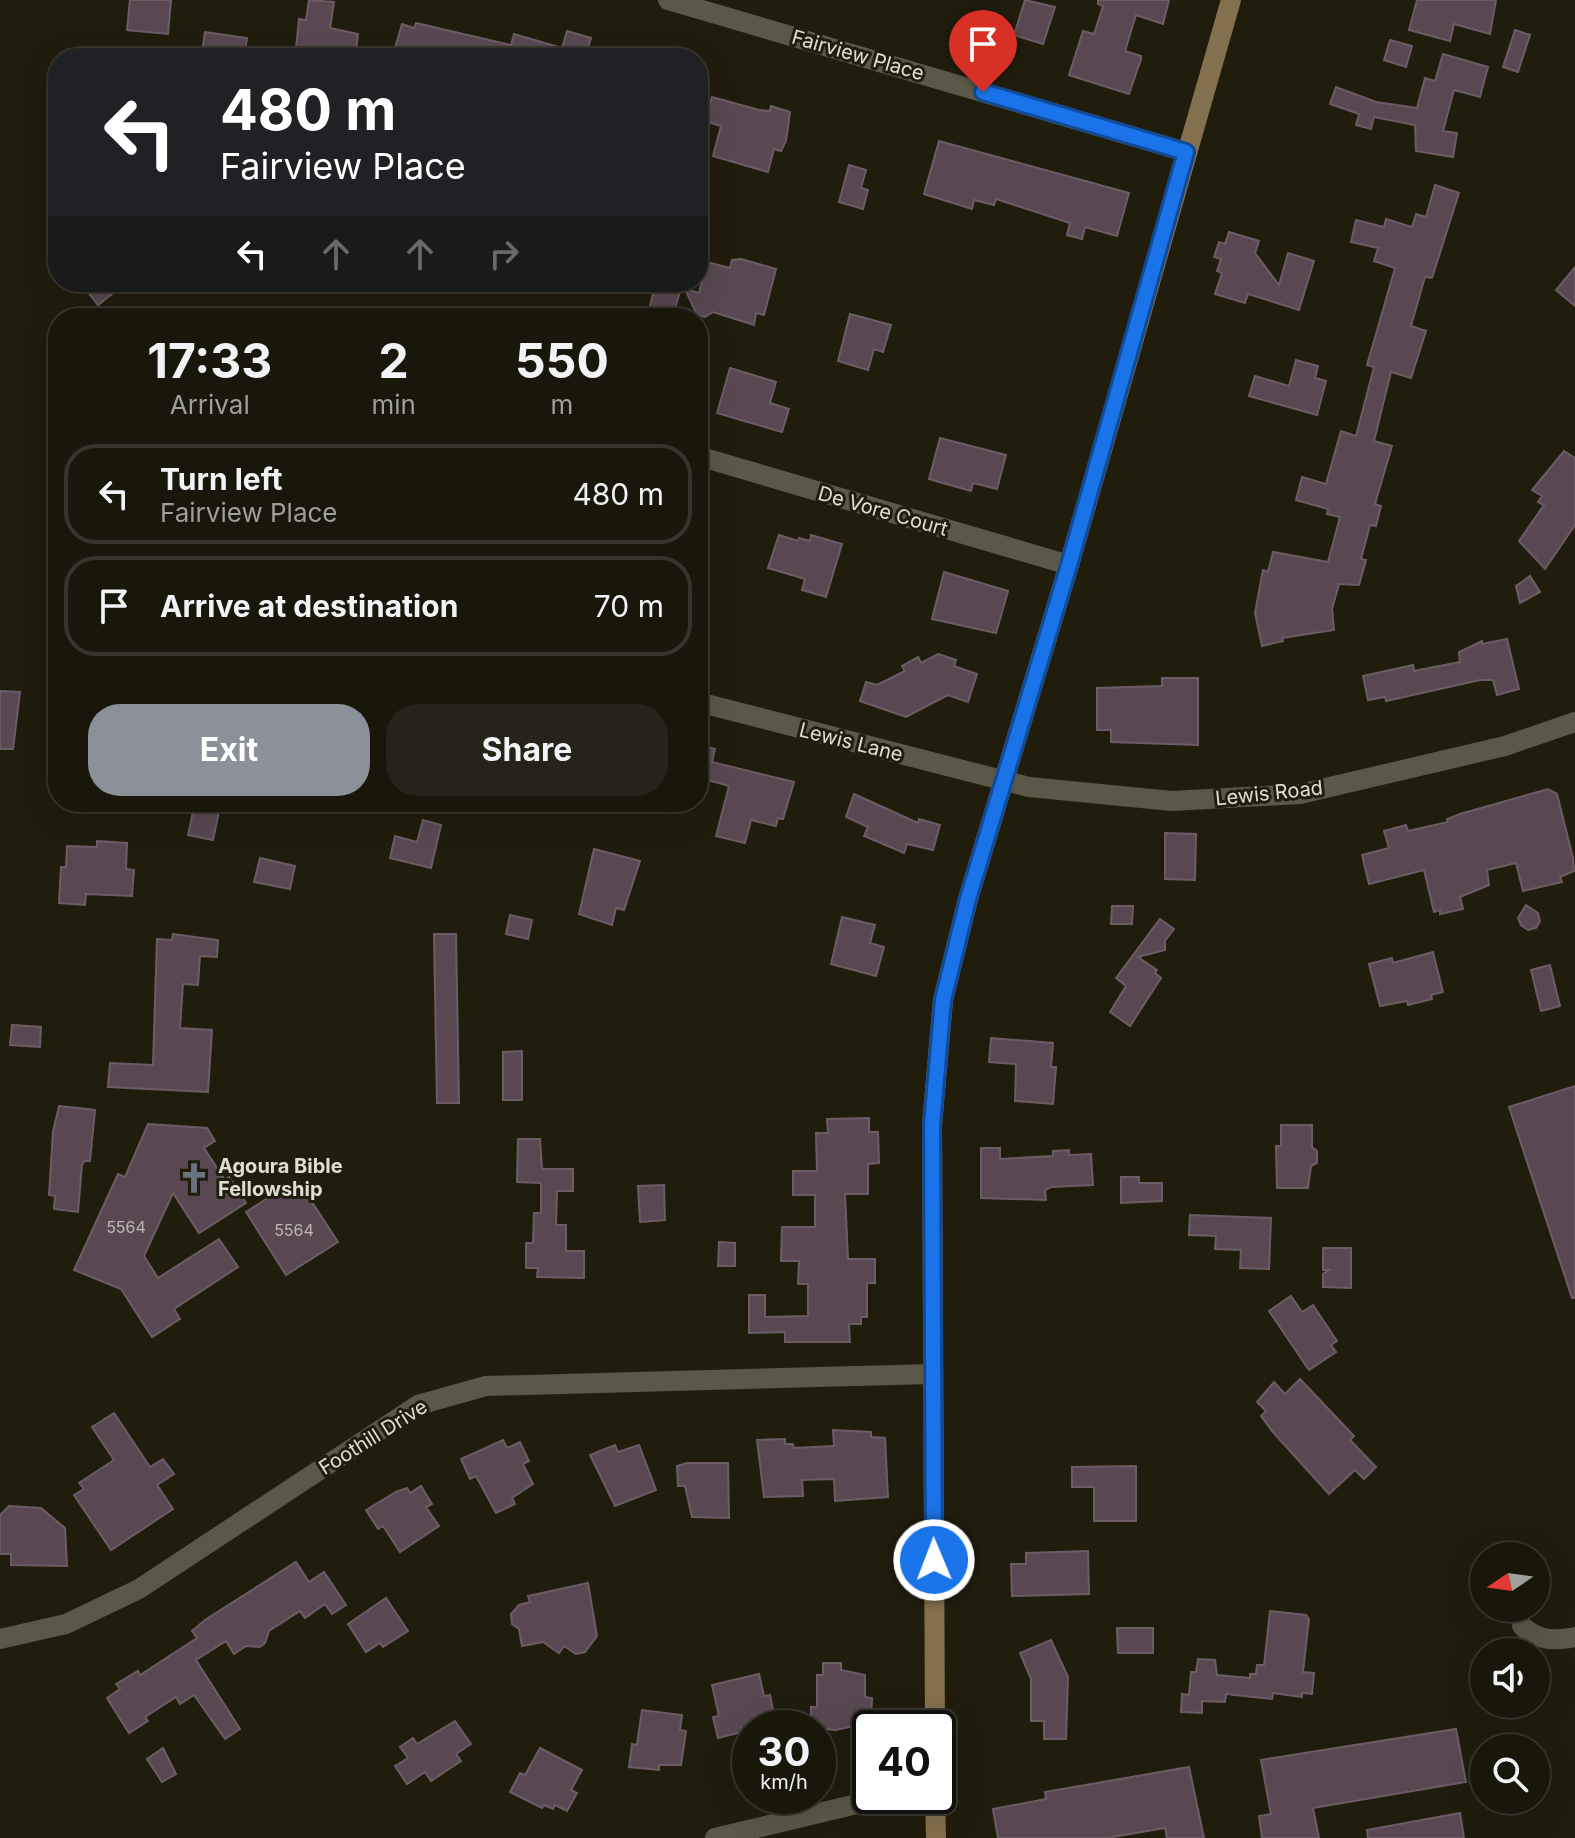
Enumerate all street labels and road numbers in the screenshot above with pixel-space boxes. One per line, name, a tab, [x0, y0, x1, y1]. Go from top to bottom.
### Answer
street label: Fairview Place	[789, 25, 927, 85]
street label: De Vore Court	[815, 481, 951, 541]
street label: Lewis Lane	[797, 718, 905, 766]
street label: Lewis Road	[1214, 775, 1324, 811]
street label: Foothill Drive	[314, 1394, 432, 1480]

